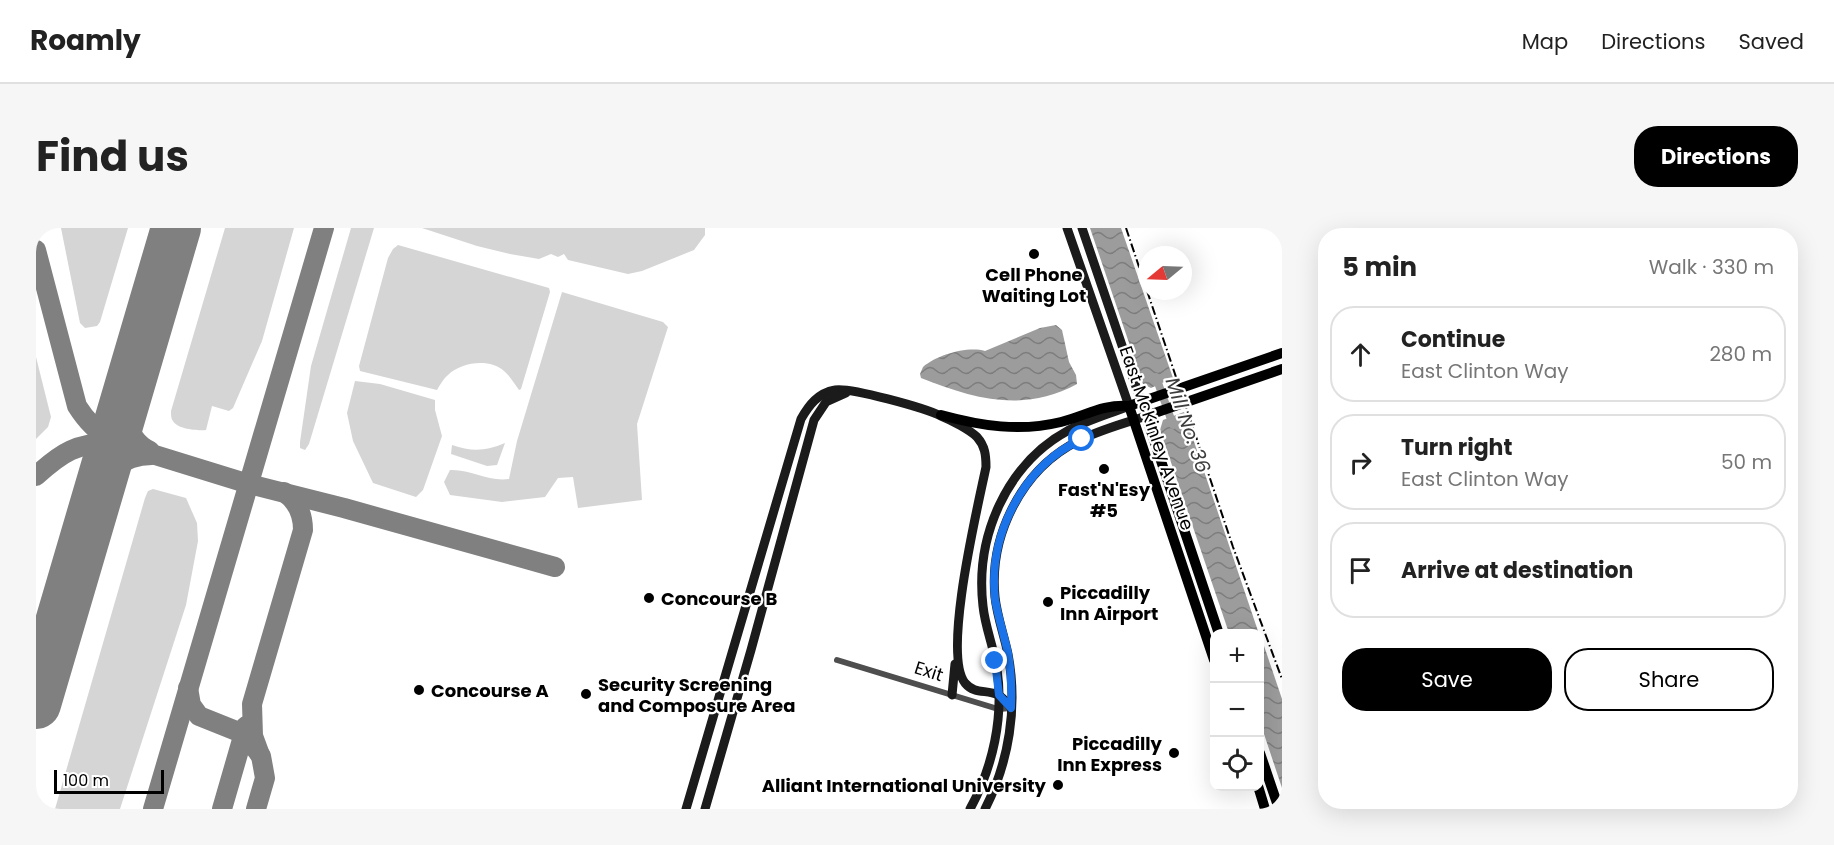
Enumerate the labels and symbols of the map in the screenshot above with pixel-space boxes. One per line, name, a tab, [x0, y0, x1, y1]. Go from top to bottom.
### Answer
north arrow	[1138, 246, 1192, 300]
marker: Cell Phone Waiting Lot	[1027, 247, 1041, 261]
place label: Cell Phone Waiting Lot	[982, 262, 1086, 308]
street label: East McKinley Avenue	[1114, 342, 1200, 534]
water label: Mill No. 36	[1159, 373, 1217, 477]
route start	[1068, 425, 1094, 451]
marker: Fast'N'Esy #5	[1097, 462, 1111, 476]
place label: Fast'N'Esy #5	[1058, 477, 1151, 523]
place label: Piccadilly Inn Airport	[1060, 580, 1158, 626]
place label: Concourse B	[661, 586, 777, 611]
marker: Concourse B	[642, 591, 656, 605]
marker: Piccadilly Inn Airport	[1041, 595, 1055, 609]
route end	[981, 647, 1007, 673]
street label: Exit	[911, 655, 947, 687]
place label: Security Screening and Composure Area	[598, 672, 795, 718]
place label: Concourse A	[431, 678, 549, 703]
marker: Concourse A	[412, 683, 426, 697]
marker: Security Screening and Composure Area	[579, 687, 593, 701]
place label: Piccadilly Inn Express	[1057, 731, 1163, 777]
marker: Piccadilly Inn Express	[1167, 746, 1181, 760]
scale bar	[54, 767, 164, 794]
place label: Alliant International University	[762, 773, 1047, 798]
marker: Alliant International University	[1051, 778, 1065, 792]

